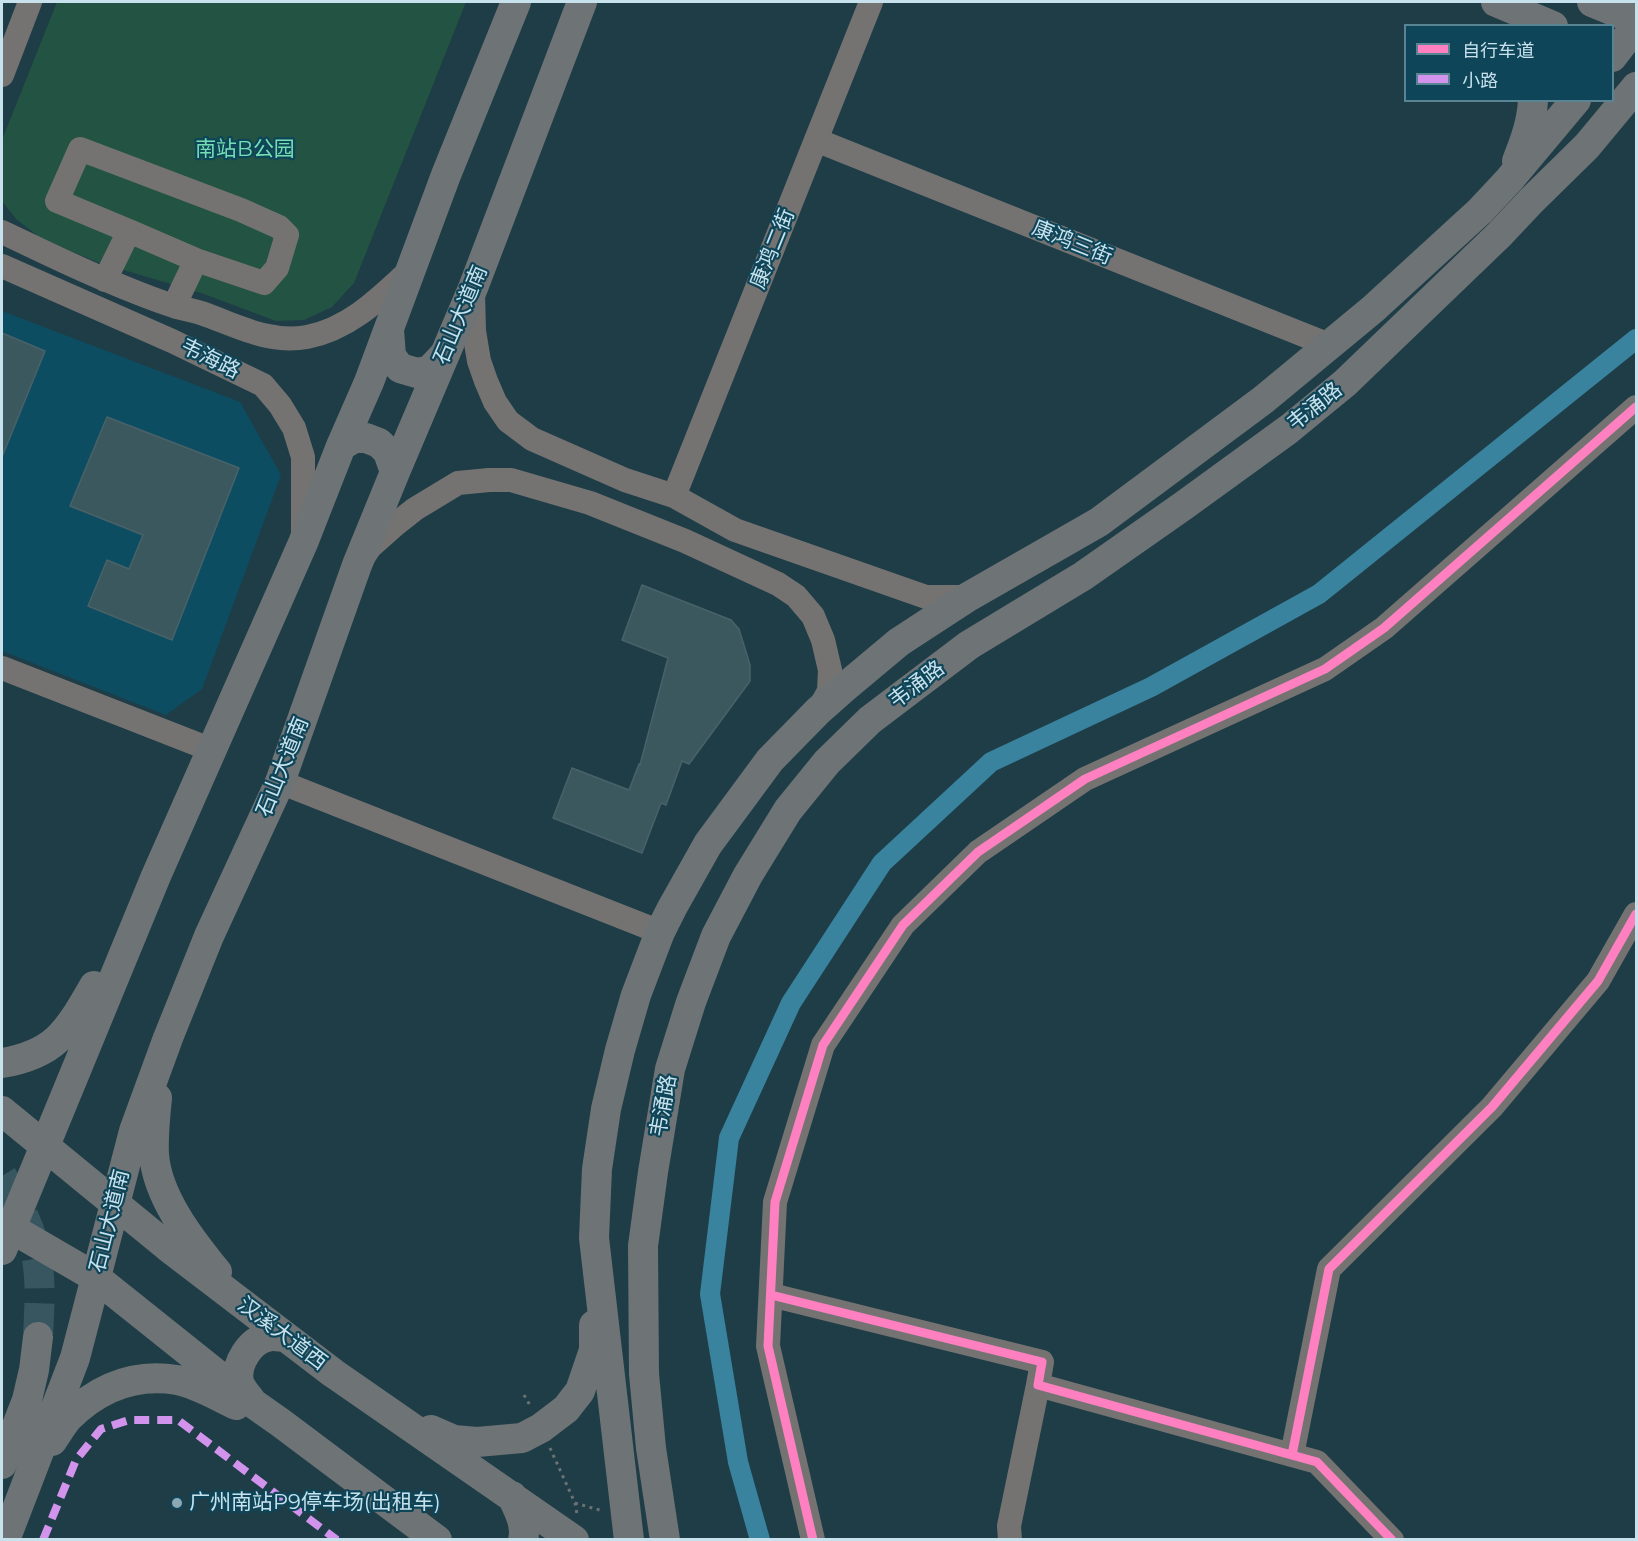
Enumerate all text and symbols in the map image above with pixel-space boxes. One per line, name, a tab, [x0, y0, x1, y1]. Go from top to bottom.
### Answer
legend	[1404, 24, 1614, 102]
text: 自行车道	[1462, 40, 1534, 62]
text: 小路	[1462, 70, 1498, 92]
park label: 南站B公园	[195, 137, 295, 163]
street label: 康鸿二街	[746, 205, 800, 293]
street label: 康鸿三街	[1028, 216, 1116, 270]
street label: 石山大道南	[429, 262, 493, 368]
street label: 韦海路	[176, 334, 244, 384]
street label: 韦涌路	[1283, 377, 1347, 437]
street label: 韦涌路	[884, 656, 950, 714]
street label: 石山大道南	[252, 714, 314, 820]
street label: 韦涌路	[646, 1073, 682, 1139]
street label: 石山大道南	[85, 1167, 135, 1275]
street label: 汉溪大道西	[232, 1292, 332, 1376]
place label: 广州南站P9停车场(出租车)	[189, 1490, 441, 1516]
marker: 广州南站P9停车场(出租车)	[170, 1496, 184, 1510]

